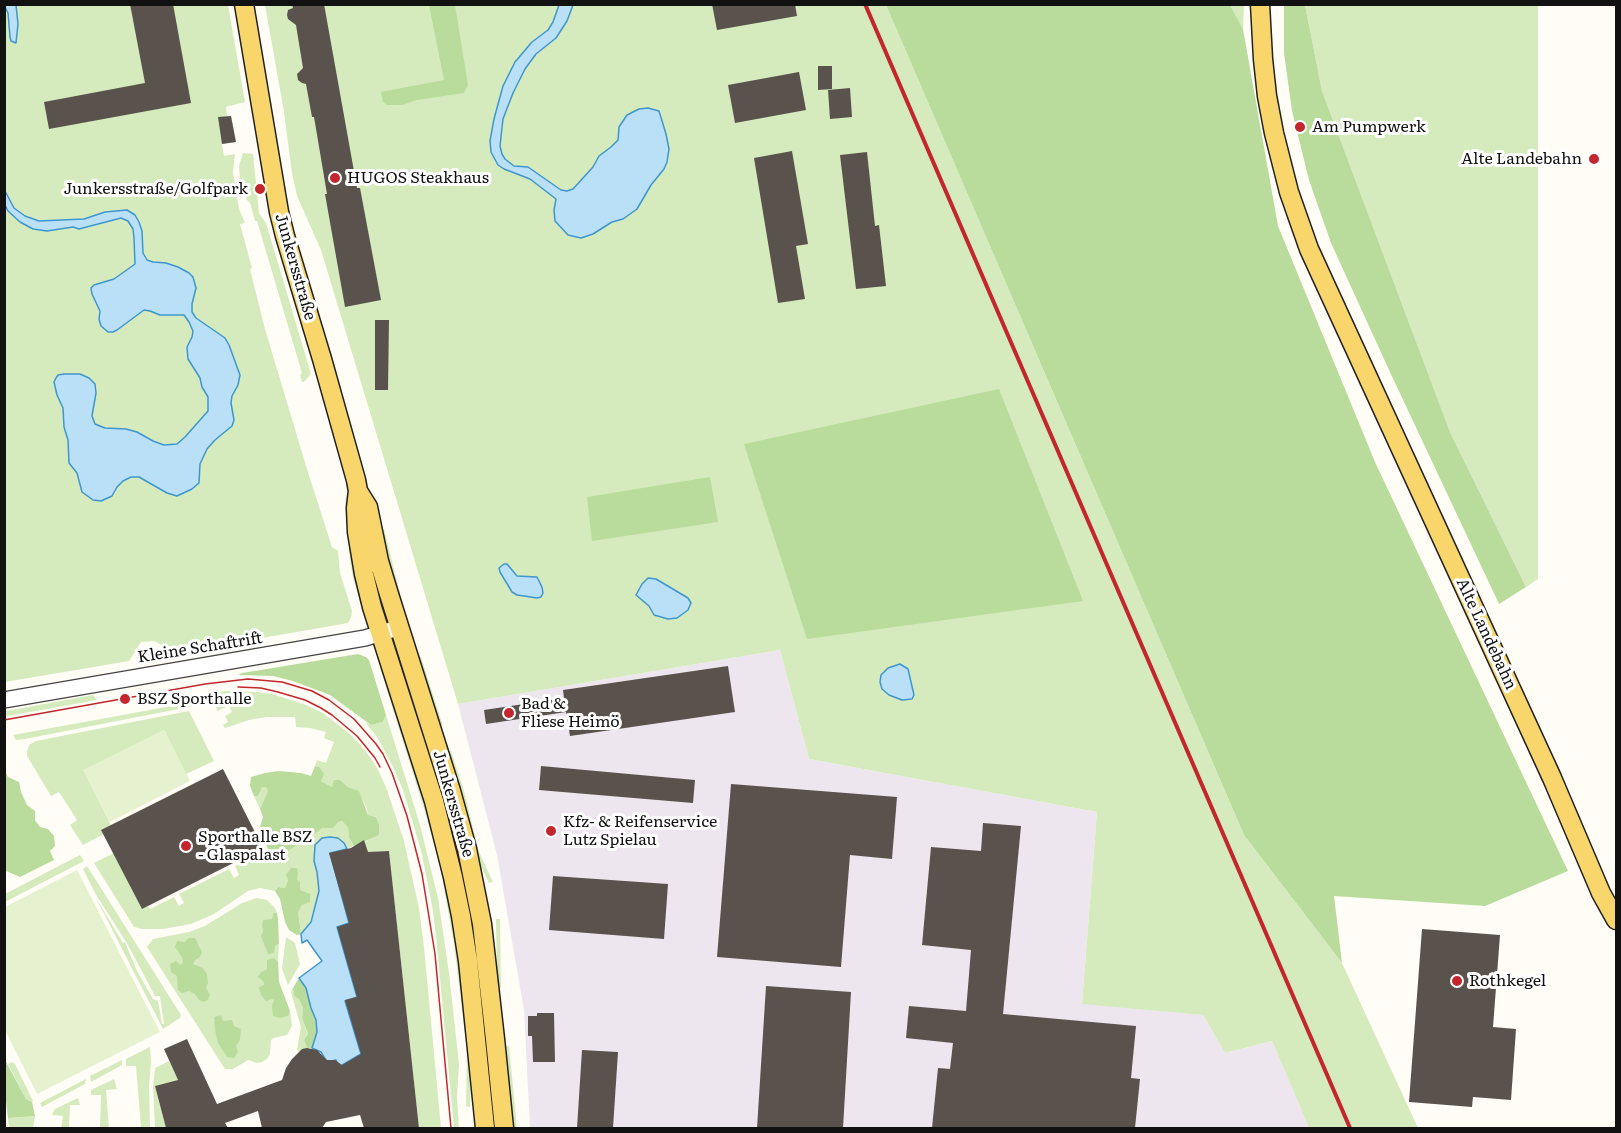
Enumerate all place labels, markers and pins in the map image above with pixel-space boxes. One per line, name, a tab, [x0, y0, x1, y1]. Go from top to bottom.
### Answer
place label: Am Pumpwerk	[1312, 117, 1426, 137]
marker: Am Pumpwerk	[1293, 120, 1307, 134]
place label: Alte Landebahn	[1461, 149, 1582, 169]
marker: Alte Landebahn	[1587, 152, 1601, 166]
place label: HUGOS Steakhaus	[347, 168, 489, 188]
marker: HUGOS Steakhaus	[328, 171, 342, 185]
place label: Junkersstraße/Golfpark	[64, 179, 248, 199]
marker: Junkersstraße/Golfpark	[253, 182, 267, 196]
place label: BSZ Sporthalle	[137, 689, 252, 709]
marker: BSZ Sporthalle	[118, 692, 132, 706]
place label: Bad & Fliese Heimö	[521, 694, 620, 732]
marker: Bad & Fliese Heimö	[502, 706, 516, 720]
place label: Kfz- & Reifenservice Lutz Spielau	[563, 812, 717, 850]
marker: Kfz- & Reifenservice Lutz Spielau	[544, 824, 558, 838]
place label: Sporthalle BSZ - Glaspalast	[198, 827, 313, 865]
marker: Sporthalle BSZ - Glaspalast	[179, 839, 193, 853]
place label: Rothkegel	[1469, 971, 1546, 991]
marker: Rothkegel	[1450, 974, 1464, 988]

